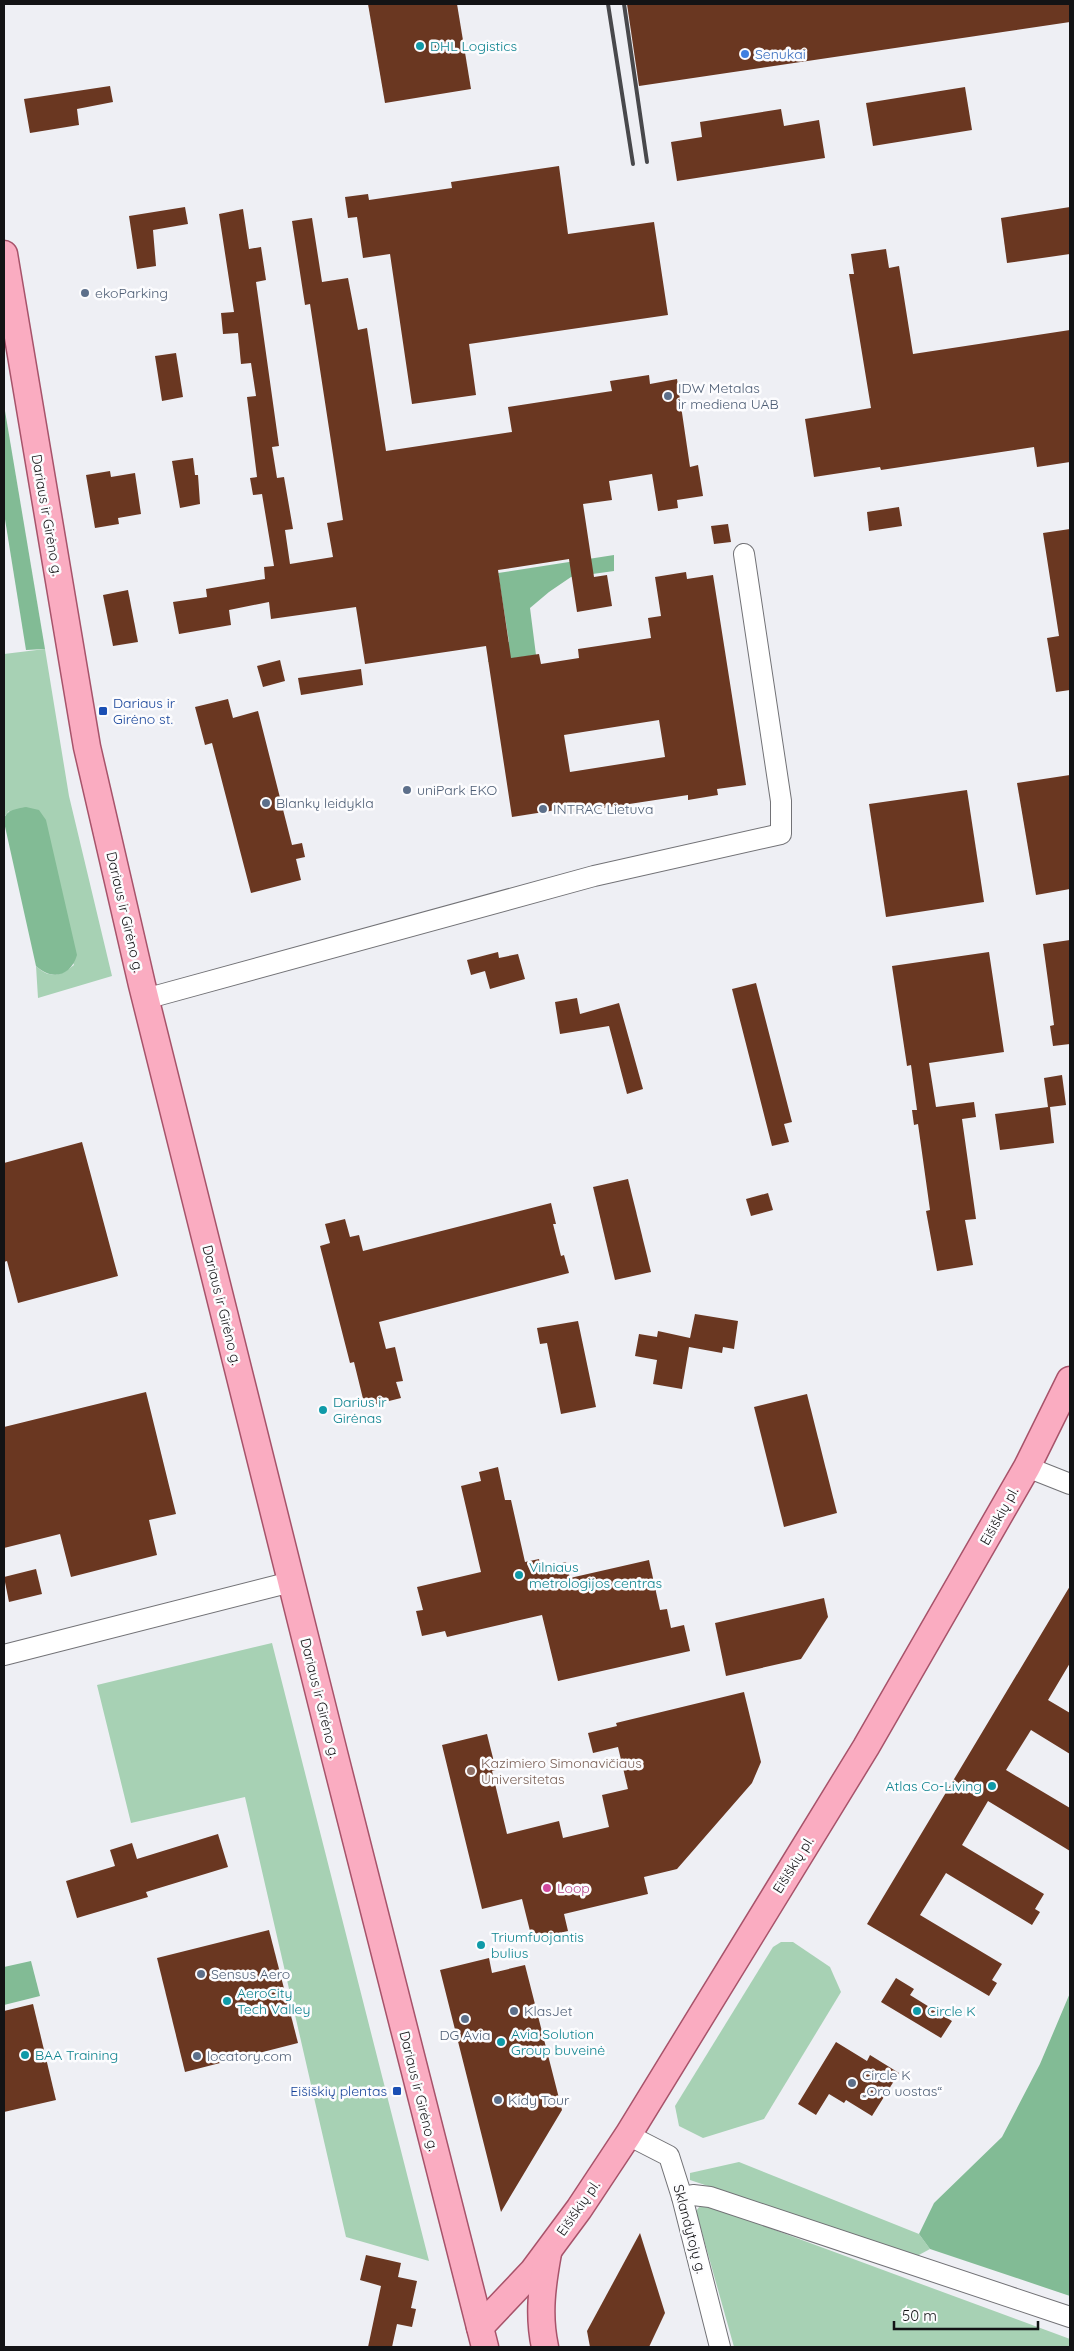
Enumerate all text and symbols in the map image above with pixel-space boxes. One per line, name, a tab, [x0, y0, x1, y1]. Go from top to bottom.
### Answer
place label: DHL Logistics	[430, 37, 517, 55]
marker: DHL Logistics	[414, 40, 426, 52]
place label: Senukai	[755, 45, 806, 63]
marker: Senukai	[739, 48, 751, 60]
place label: ekoParking	[95, 284, 168, 302]
marker: ekoParking	[79, 287, 91, 299]
place label: IDW Metalas ir mediena UAB	[678, 379, 779, 413]
marker: IDW Metalas ir mediena UAB	[662, 390, 674, 402]
street label: Dariaus ir Girėno g.	[27, 453, 67, 577]
place label: Dariaus ir Girėno st.	[113, 694, 176, 728]
marker: Dariaus ir Girėno st.	[97, 705, 109, 717]
place label: uniPark EKO	[417, 781, 497, 799]
marker: uniPark EKO	[401, 784, 413, 796]
place label: Blankų leidykla	[276, 794, 374, 812]
marker: Blankų leidykla	[260, 797, 272, 809]
place label: INTRAC Lietuva	[553, 800, 653, 818]
marker: INTRAC Lietuva	[537, 803, 549, 815]
street label: Dariaus ir Girėno g.	[102, 850, 148, 974]
street label: Dariaus ir Girėno g.	[198, 1243, 246, 1367]
place label: Darius ir Girėnas	[333, 1393, 387, 1427]
marker: Darius ir Girėnas	[317, 1404, 329, 1416]
street label: Eišiškių pl.	[976, 1484, 1022, 1548]
place label: Vilniaus metrologijos centras	[529, 1558, 662, 1592]
marker: Vilniaus metrologijos centras	[513, 1569, 525, 1581]
street label: Dariaus ir Girėno g.	[296, 1636, 344, 1760]
place label: Kazimiero Simonavičiaus Universitetas	[481, 1754, 642, 1788]
marker: Kazimiero Simonavičiaus Universitetas	[465, 1765, 477, 1777]
place label: Atlas Co-Living	[885, 1777, 982, 1795]
marker: Atlas Co-Living	[986, 1780, 998, 1792]
street label: Eišiškių pl.	[769, 1833, 817, 1897]
place label: Loop	[557, 1879, 590, 1897]
marker: Loop	[541, 1882, 553, 1894]
place label: Triumfuojantis bulius	[491, 1928, 584, 1962]
marker: Triumfuojantis bulius	[475, 1939, 487, 1951]
place label: Sensus Aero	[211, 1965, 290, 1983]
marker: Sensus Aero	[195, 1968, 207, 1980]
place label: AeroCity Tech Valley	[237, 1984, 310, 2018]
marker: AeroCity Tech Valley	[221, 1995, 233, 2007]
place label: KlasJet	[524, 2002, 573, 2020]
place label: Circle K	[927, 2002, 976, 2020]
marker: KlasJet	[508, 2005, 520, 2017]
marker: Circle K	[911, 2005, 923, 2017]
marker: DG Avia	[459, 2013, 471, 2025]
place label: Avia Solution Group buveinė	[511, 2025, 605, 2059]
place label: DG Avia	[439, 2026, 491, 2044]
street label: Dariaus ir Girėno g.	[395, 2029, 443, 2153]
marker: Avia Solution Group buveinė	[495, 2036, 507, 2048]
place label: BAA Training	[35, 2046, 118, 2064]
place label: locatory.com	[207, 2047, 292, 2065]
marker: BAA Training	[19, 2049, 31, 2061]
marker: locatory.com	[191, 2050, 203, 2062]
place label: Circle K „Oro uostas“	[862, 2066, 942, 2100]
marker: Circle K „Oro uostas“	[846, 2077, 858, 2089]
place label: Eišiškių plentas	[290, 2082, 387, 2100]
marker: Eišiškių plentas	[391, 2085, 403, 2097]
place label: Kidy Tour	[508, 2091, 570, 2109]
marker: Kidy Tour	[492, 2094, 504, 2106]
street label: Eišiškių pl.	[552, 2177, 604, 2239]
street label: Sklandytojų g.	[669, 2182, 711, 2276]
scale bar	[894, 2298, 1038, 2330]
text: 50 m	[902, 2306, 937, 2325]

